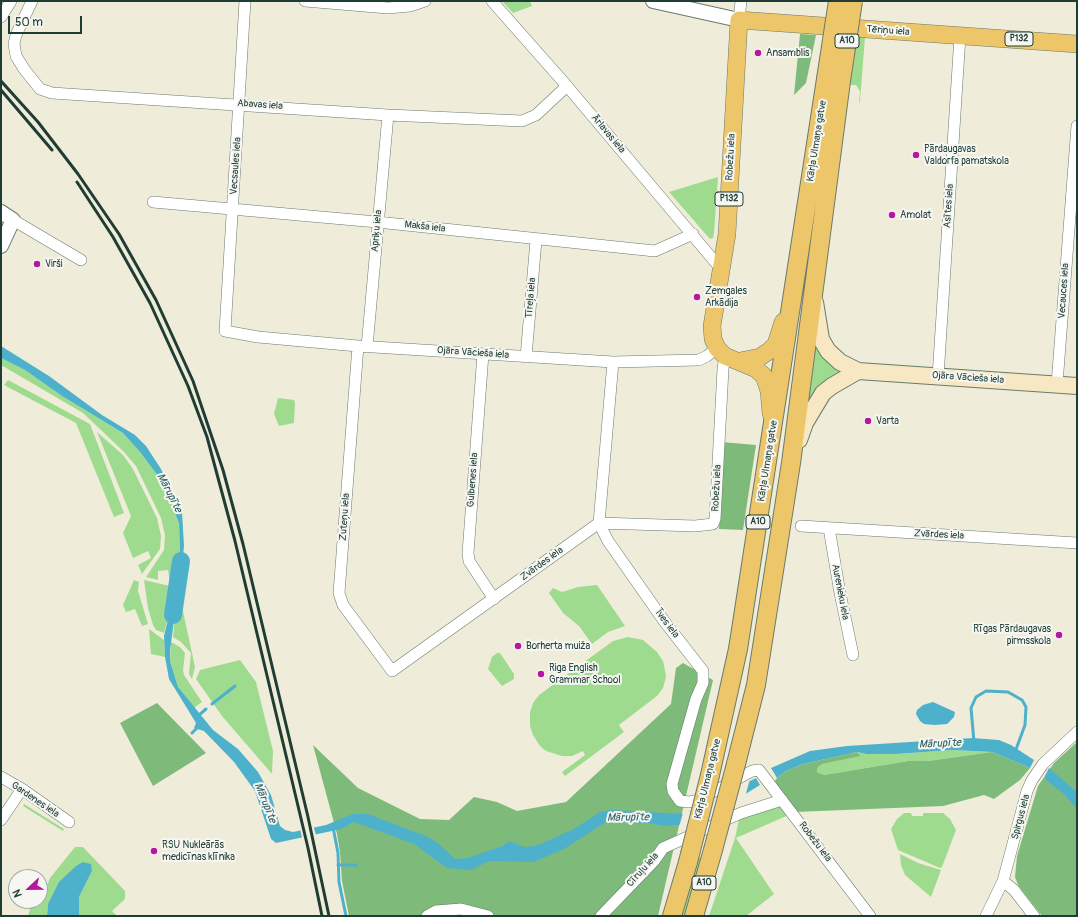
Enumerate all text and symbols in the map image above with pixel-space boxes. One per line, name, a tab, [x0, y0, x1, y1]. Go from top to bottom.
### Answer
scale bar	[10, 8, 84, 34]
text: 50 m	[15, 15, 43, 30]
street label: Tēriņu iela	[866, 24, 910, 38]
road number: P132	[1005, 32, 1033, 46]
road number: A10	[835, 34, 859, 48]
place label: Ansamblis	[766, 47, 809, 59]
marker: Ansamblis	[753, 48, 763, 58]
street label: Abavas iela	[237, 97, 283, 113]
street label: Kārļa Ulmaņa gatve	[805, 99, 829, 183]
street label: Ārlavas iela	[588, 112, 628, 156]
street label: Robežu iela	[724, 133, 738, 181]
street label: Vecsaules iela	[228, 137, 244, 195]
place label: Pārdaugavas Valdorfa pamatskola	[924, 143, 1009, 166]
marker: Pārdaugavas Valdorfa pamatskola	[911, 150, 921, 160]
street label: Asītes iela	[941, 184, 957, 228]
road number: P132	[715, 192, 743, 206]
street label: Apriķu iela	[369, 209, 385, 253]
place label: Amolat	[900, 209, 931, 221]
marker: Amolat	[887, 210, 897, 220]
street label: Makša iela	[404, 219, 446, 235]
place label: Virši	[45, 258, 63, 270]
marker: Virši	[32, 259, 42, 269]
street label: Vecauces iela	[1056, 263, 1072, 319]
street label: Tīreļa iela	[523, 277, 539, 319]
place label: Zemgales Arkādija	[705, 285, 747, 308]
marker: Zemgales Arkādija	[692, 292, 702, 302]
street label: Ojāra Vācieša iela	[437, 344, 509, 362]
street label: Ojāra Vācieša iela	[932, 369, 1004, 387]
place label: Varta	[876, 415, 899, 427]
marker: Varta	[863, 416, 873, 426]
street label: Kārļa Ulmaņa gatve	[756, 419, 780, 503]
street label: Gulbenes iela	[465, 452, 481, 508]
street label: Robežu iela	[710, 464, 724, 512]
water label: Mārupīte	[154, 471, 184, 515]
street label: Zuteņu iela	[337, 493, 353, 541]
road number: A10	[746, 515, 770, 529]
street label: Zvārdes iela	[914, 528, 964, 542]
street label: Zvārdes iela	[518, 544, 566, 584]
street label: Aurenieku iela	[829, 563, 851, 621]
street label: Īves iela	[652, 607, 682, 641]
place label: Rīgas Pārdaugavas pirmsskola	[973, 623, 1051, 646]
marker: Rīgas Pārdaugavas pirmsskola	[1054, 630, 1064, 640]
place label: Borherta muiža	[526, 640, 590, 652]
marker: Borherta muiža	[513, 641, 523, 651]
place label: Riga English Grammar School	[549, 662, 621, 686]
marker: Riga English Grammar School	[536, 669, 546, 679]
water label: Mārupīte	[919, 736, 961, 752]
street label: Kārļa Ulmaņa gatve	[692, 738, 724, 820]
street label: Gardenes iela	[9, 780, 61, 820]
water label: Mārupīte	[251, 781, 279, 825]
street label: Spirgus iela	[1009, 793, 1033, 841]
water label: Mārupīte	[607, 811, 649, 825]
street label: Robežu iela	[796, 820, 834, 864]
place label: RSU Nukleārās medicīnas klīnika	[162, 839, 235, 862]
marker: RSU Nukleārās medicīnas klīnika	[149, 846, 159, 856]
street label: Cīruļu iela	[624, 850, 662, 890]
north arrow	[8, 869, 48, 909]
road number: A10	[692, 876, 716, 890]
text: N	[10, 887, 25, 899]

